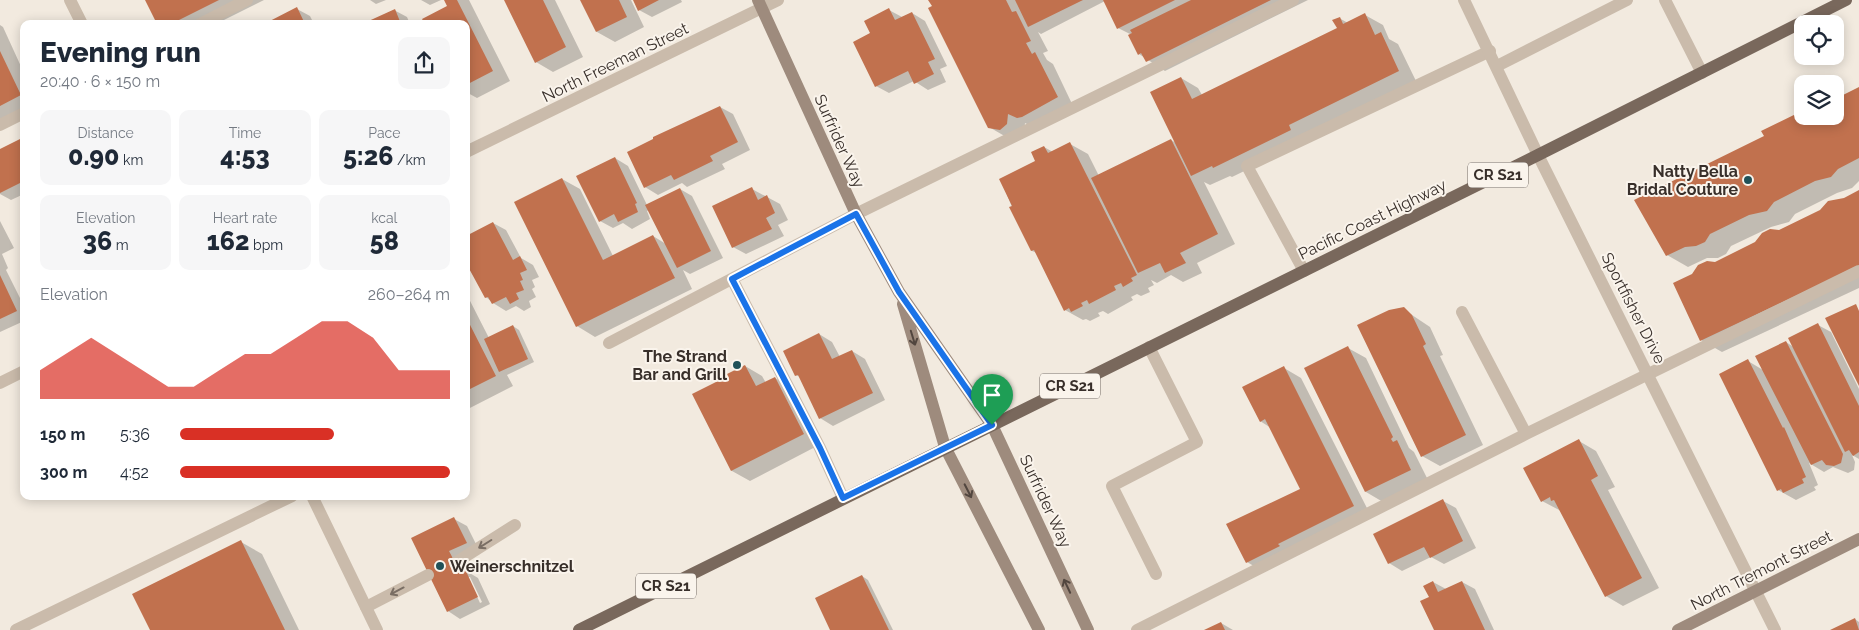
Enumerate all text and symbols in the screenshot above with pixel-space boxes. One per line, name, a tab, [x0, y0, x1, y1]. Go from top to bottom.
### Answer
map controls	[1794, 15, 1844, 125]
button: locate	[1794, 15, 1844, 65]
street label: North Freeman Street	[539, 19, 692, 106]
text: Evening run	[40, 36, 201, 69]
button: share	[398, 37, 450, 89]
text: 20:40 · 6 × 150 m	[40, 72, 160, 91]
button: layers	[1794, 75, 1844, 125]
street label: Surfrider Way	[810, 91, 869, 191]
text: Distance	[78, 125, 134, 141]
text: Time	[229, 125, 261, 141]
text: Pace	[368, 125, 400, 141]
text: 0.90	[68, 141, 119, 171]
text: 4:53	[220, 141, 270, 171]
text: 5:26	[343, 141, 393, 171]
text: km	[119, 152, 143, 168]
text: /km	[393, 152, 426, 168]
road number: CR S21	[1468, 162, 1528, 188]
place label: Natty Bella Bridal Couture	[1627, 162, 1738, 199]
marker: Natty Bella Bridal Couture	[1742, 174, 1754, 186]
street label: Pacific Coast Highway	[1295, 175, 1450, 264]
text: Elevation	[76, 210, 135, 226]
text: Heart rate	[213, 210, 277, 226]
text: kcal	[371, 210, 397, 226]
text: 36	[83, 226, 112, 256]
text: 162	[207, 226, 249, 256]
text: 58	[370, 226, 399, 256]
text: m	[112, 237, 129, 253]
text: bpm	[249, 237, 283, 253]
street label: Sportfisher Drive	[1597, 250, 1670, 367]
text: Elevation	[40, 285, 108, 304]
text: 260–264 m	[368, 285, 450, 304]
one-way arrow	[908, 330, 918, 346]
place label: The Strand Bar and Grill	[632, 347, 728, 384]
marker: The Strand Bar and Grill	[731, 359, 743, 371]
pin	[971, 374, 1013, 425]
road number: CR S21	[1040, 374, 1100, 398]
icon: arrive	[978, 381, 1006, 409]
text: 150 m	[40, 425, 85, 444]
text: 5:36	[120, 425, 150, 444]
street label: Surfrider Way	[1016, 452, 1076, 551]
text: 300 m	[40, 463, 87, 482]
text: 4:52	[120, 463, 149, 482]
one-way arrow	[963, 483, 973, 498]
street label: North Tremont Street	[1687, 526, 1836, 614]
one-way arrow	[479, 539, 493, 549]
place label: Weinerschnitzel	[450, 557, 575, 576]
marker: Weinerschnitzel	[434, 560, 446, 572]
road number: CR S21	[636, 574, 696, 598]
one-way arrow	[1062, 579, 1072, 594]
one-way arrow	[390, 586, 405, 596]

